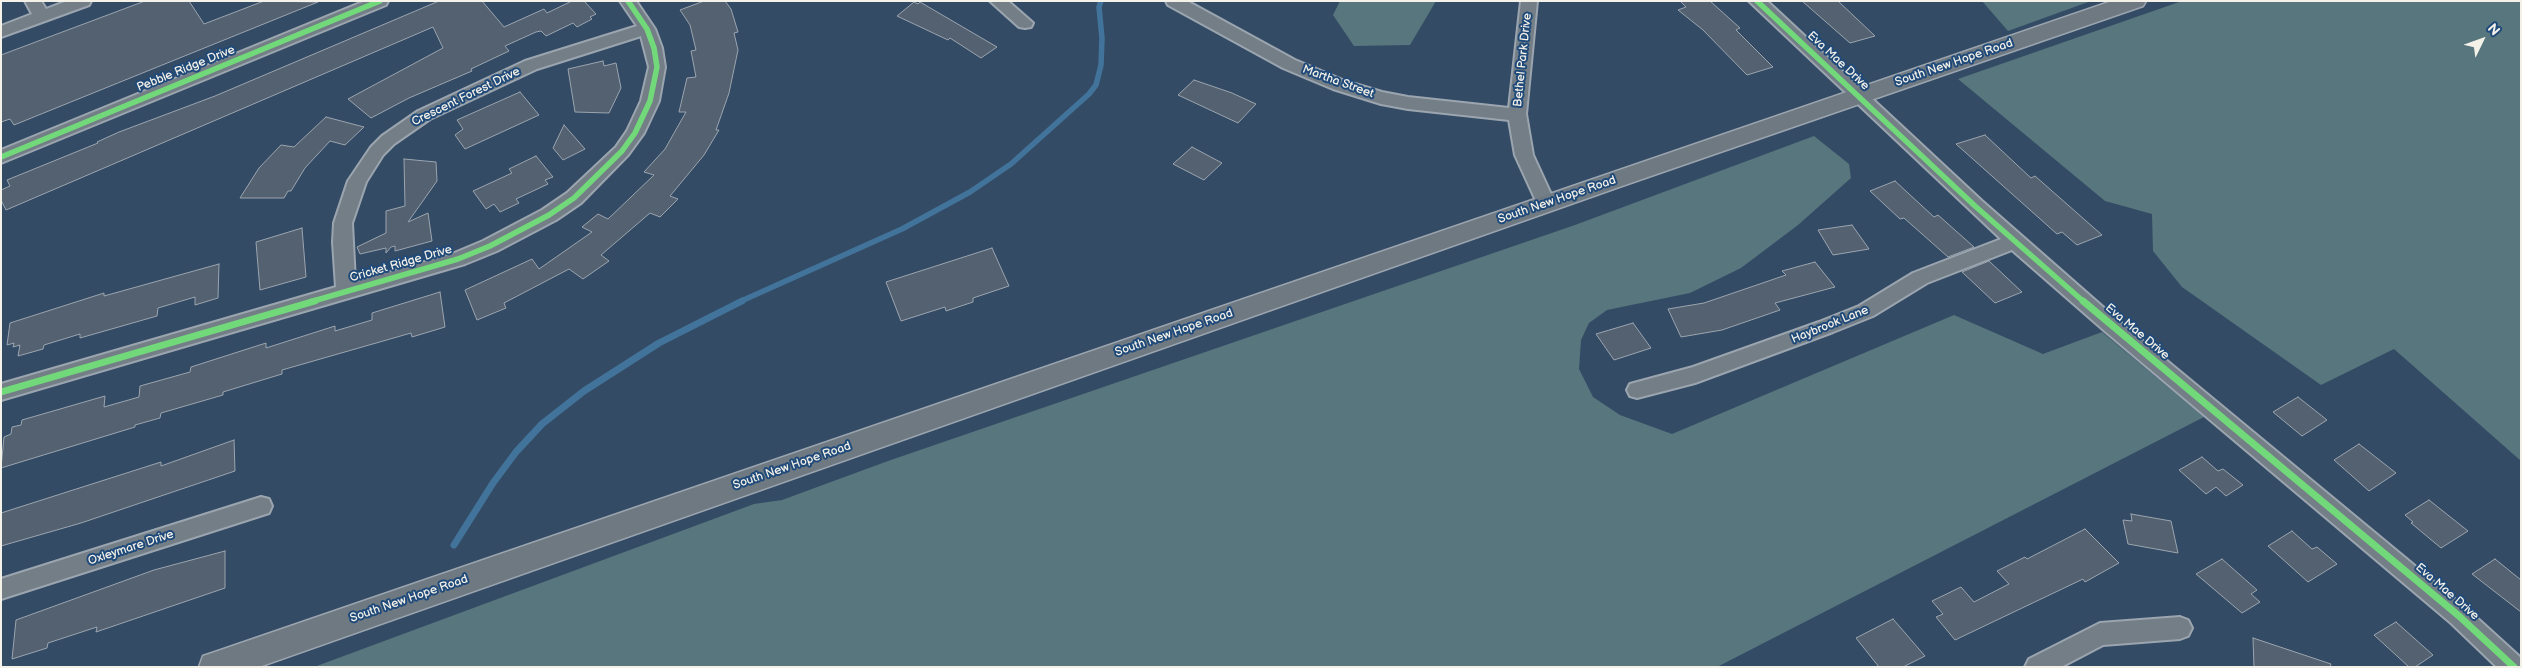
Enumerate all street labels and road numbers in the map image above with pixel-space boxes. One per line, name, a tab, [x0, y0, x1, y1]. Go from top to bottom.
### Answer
street label: Bethel Park Drive	[1511, 12, 1535, 108]
street label: Eva Mae Drive	[1804, 29, 1872, 93]
street label: South New Hope Road	[1893, 36, 2015, 90]
street label: Pebble Ridge Drive	[135, 43, 237, 95]
street label: Martha Street	[1300, 62, 1376, 102]
street label: Crescent Forest Drive	[409, 64, 523, 130]
street label: South New Hope Road	[1496, 173, 1618, 227]
street label: Cricket Ridge Drive	[348, 243, 454, 285]
street label: Eva Mae Drive	[2102, 301, 2172, 363]
street label: Haybrook Lane	[1789, 303, 1871, 347]
street label: South New Hope Road	[1113, 306, 1235, 360]
street label: South New Hope Road	[731, 439, 853, 493]
street label: Oxleymare Drive	[86, 527, 176, 569]
street label: Eva Mae Drive	[2412, 561, 2482, 623]
street label: South New Hope Road	[348, 572, 470, 626]

